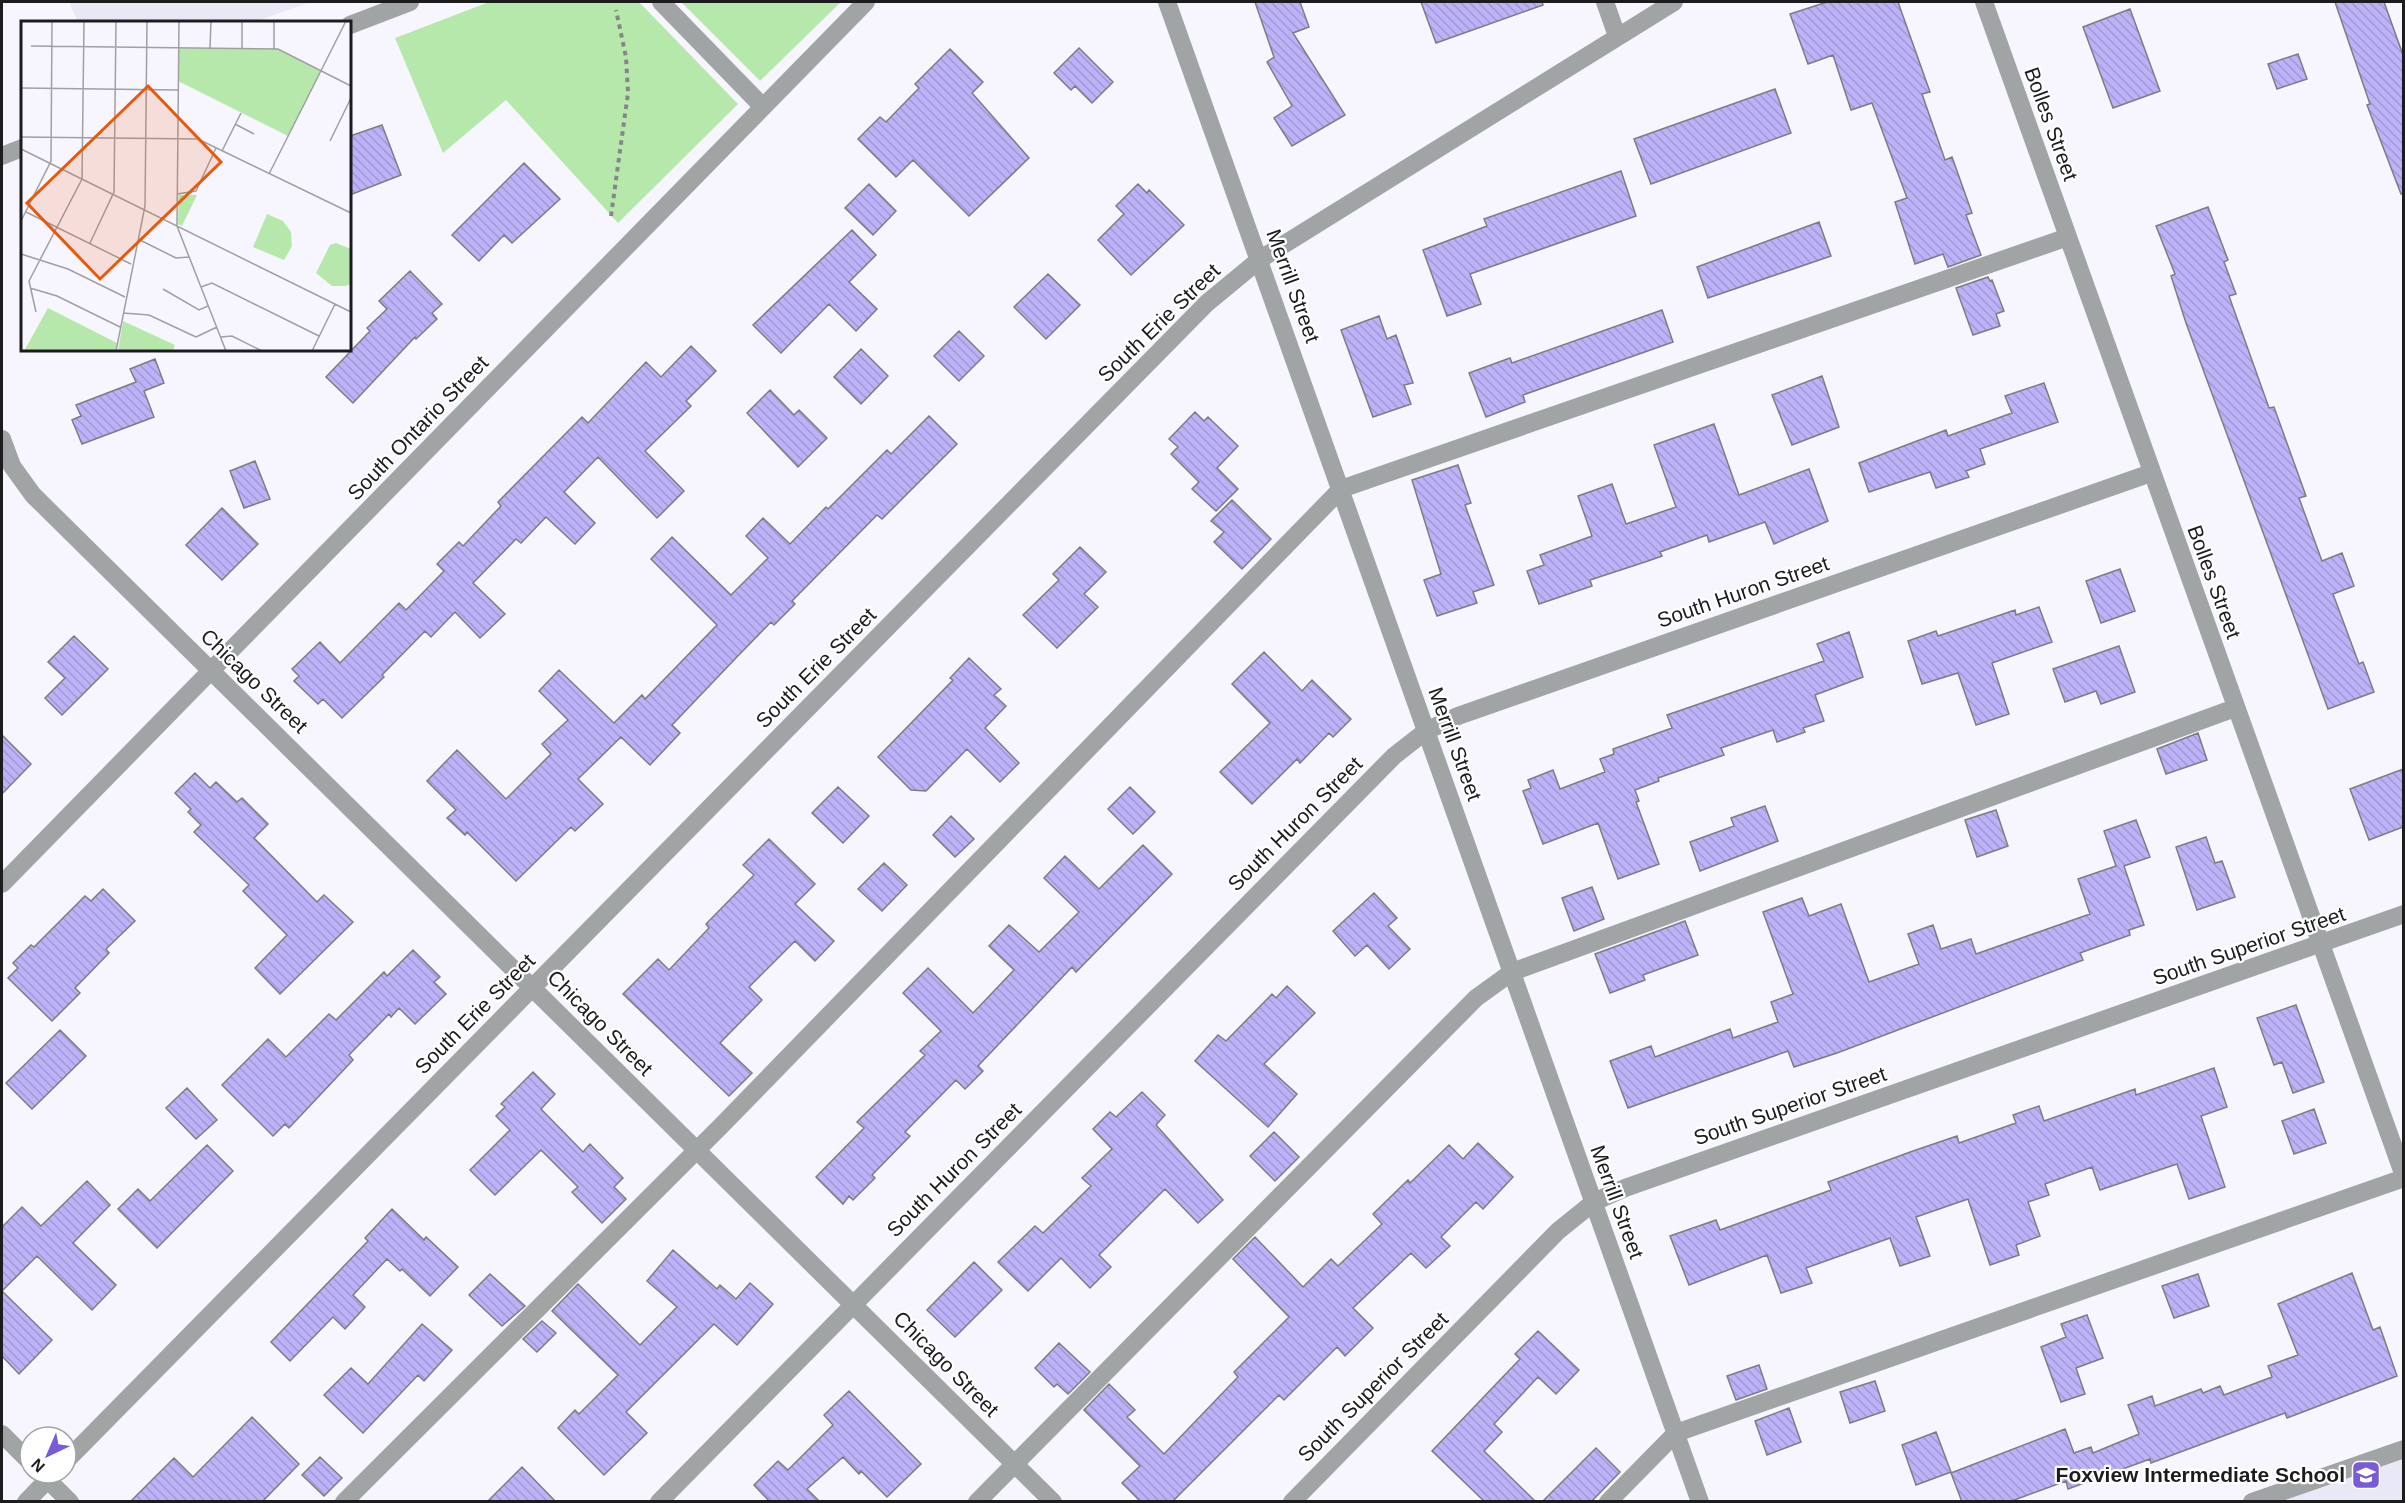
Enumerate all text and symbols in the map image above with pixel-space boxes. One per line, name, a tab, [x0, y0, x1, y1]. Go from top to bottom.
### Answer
inset map	[21, 21, 351, 351]
street label: Bolles Street	[2020, 64, 2083, 184]
street label: Merrill Street	[1262, 226, 1325, 346]
street label: South Erie Street	[1093, 259, 1224, 386]
street label: South Ontario Street	[343, 351, 493, 505]
street label: Bolles Street	[2183, 522, 2246, 642]
street label: South Huron Street	[1654, 551, 1832, 632]
street label: South Erie Street	[751, 603, 880, 732]
street label: Chicago Street	[196, 624, 312, 737]
street label: Merrill Street	[1424, 684, 1487, 804]
street label: South Huron Street	[1223, 752, 1366, 895]
street label: South Superior Street	[2150, 902, 2348, 989]
street label: South Erie Street	[410, 949, 539, 1078]
street label: Chicago Street	[543, 965, 658, 1080]
street label: South Superior Street	[1691, 1062, 1889, 1149]
street label: South Huron Street	[882, 1098, 1025, 1241]
street label: Merrill Street	[1586, 1142, 1649, 1262]
street label: Chicago Street	[889, 1306, 1004, 1421]
street label: South Superior Street	[1293, 1307, 1452, 1466]
north arrow	[18, 1425, 78, 1485]
text: N	[28, 1455, 48, 1476]
school or university icon: Foxview Intermediate School	[2350, 1459, 2382, 1491]
place label: Foxview Intermediate School	[2056, 1463, 2345, 1486]

